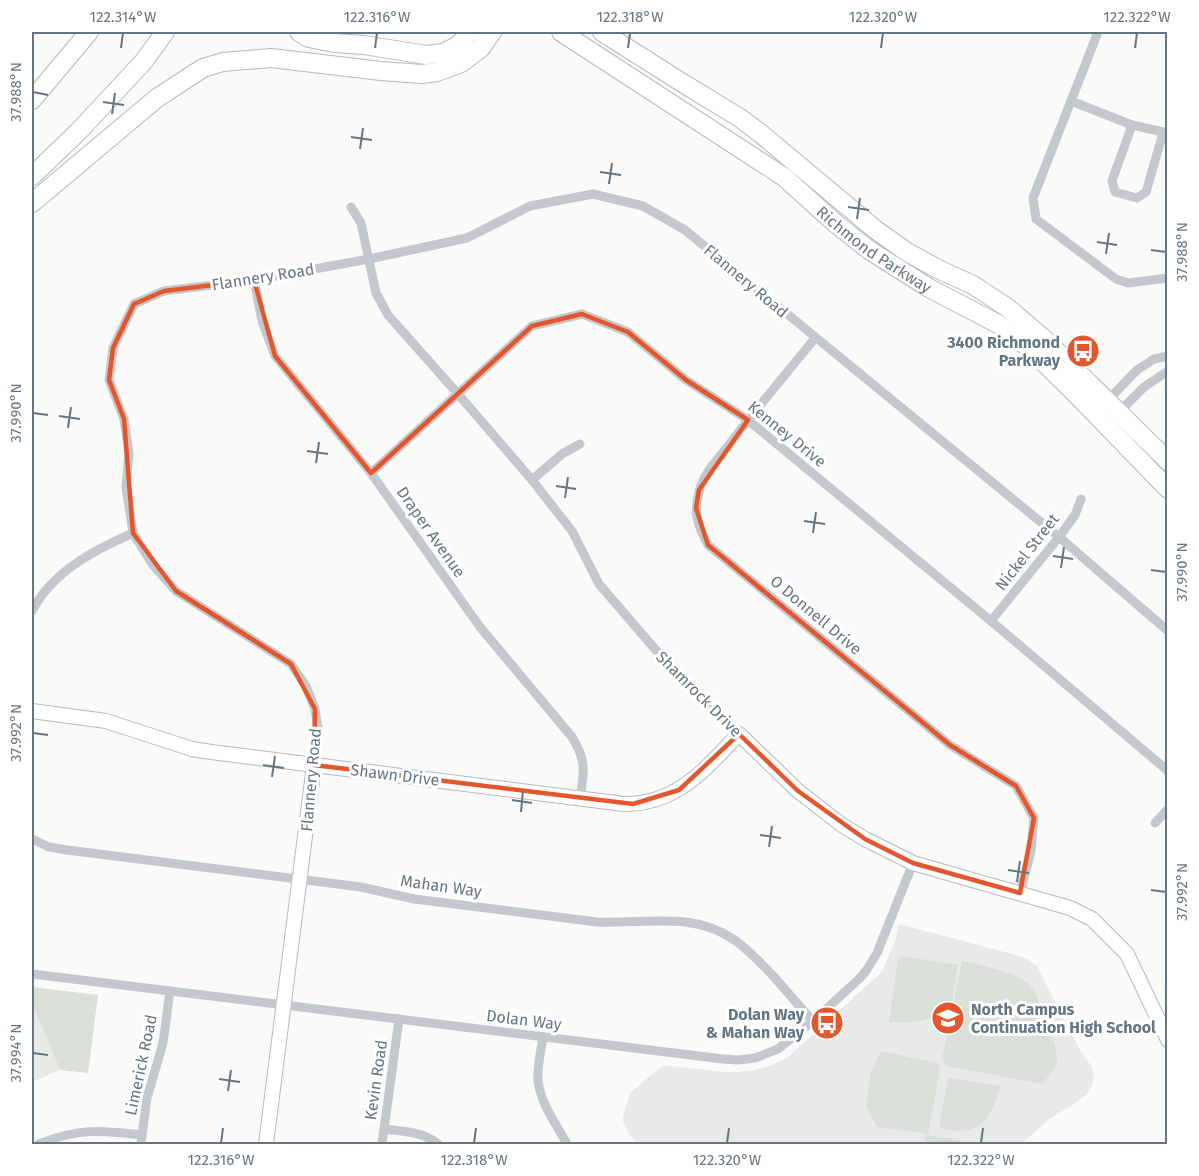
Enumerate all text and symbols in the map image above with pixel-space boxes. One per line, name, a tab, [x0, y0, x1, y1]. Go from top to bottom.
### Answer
text: 122.314°W	[90, 8, 157, 26]
text: 122.316°W	[344, 8, 411, 26]
text: 122.318°W	[596, 8, 664, 26]
text: 122.320°W	[849, 8, 918, 26]
text: 122.322°W	[1103, 8, 1171, 26]
text: 37.988°N	[7, 62, 25, 122]
street label: Richmond Parkway	[813, 202, 935, 297]
text: 37.988°N	[1173, 222, 1191, 282]
street label: Flannery Road	[700, 240, 792, 322]
street label: Flannery Road	[210, 260, 316, 294]
place label: 3400 Richmond Parkway	[946, 333, 1061, 370]
bus stop icon: 3400 Richmond Parkway	[1065, 333, 1101, 369]
text: 37.990°N	[7, 383, 25, 443]
street label: Kenney Drive	[744, 397, 830, 471]
street label: Draper Avenue	[393, 483, 469, 581]
street label: Nickel Street	[991, 510, 1063, 594]
text: 37.990°N	[1173, 542, 1191, 602]
street label: O Donnell Drive	[766, 571, 866, 659]
street label: Shamrock Drive	[652, 647, 746, 741]
text: 37.992°N	[7, 704, 25, 762]
street label: Flannery Road	[297, 728, 325, 832]
street label: Shawn Drive	[350, 760, 440, 790]
text: 37.992°N	[1173, 863, 1191, 921]
street label: Mahan Way	[399, 871, 483, 901]
school or university icon: North Campus Continuation High School	[930, 1000, 966, 1036]
place label: North Campus Continuation High School	[971, 1000, 1156, 1037]
place label: Dolan Way & Mahan Way	[706, 1005, 805, 1042]
bus stop icon: Dolan Way & Mahan Way	[809, 1005, 845, 1041]
street label: Dolan Way	[485, 1006, 563, 1034]
street label: Limerick Road	[121, 1013, 161, 1117]
text: 37.994°N	[7, 1024, 25, 1082]
street label: Kevin Road	[361, 1039, 391, 1121]
text: 122.316°W	[188, 1151, 255, 1169]
text: 122.318°W	[440, 1151, 508, 1169]
text: 122.320°W	[693, 1151, 762, 1169]
text: 122.322°W	[947, 1151, 1015, 1169]

